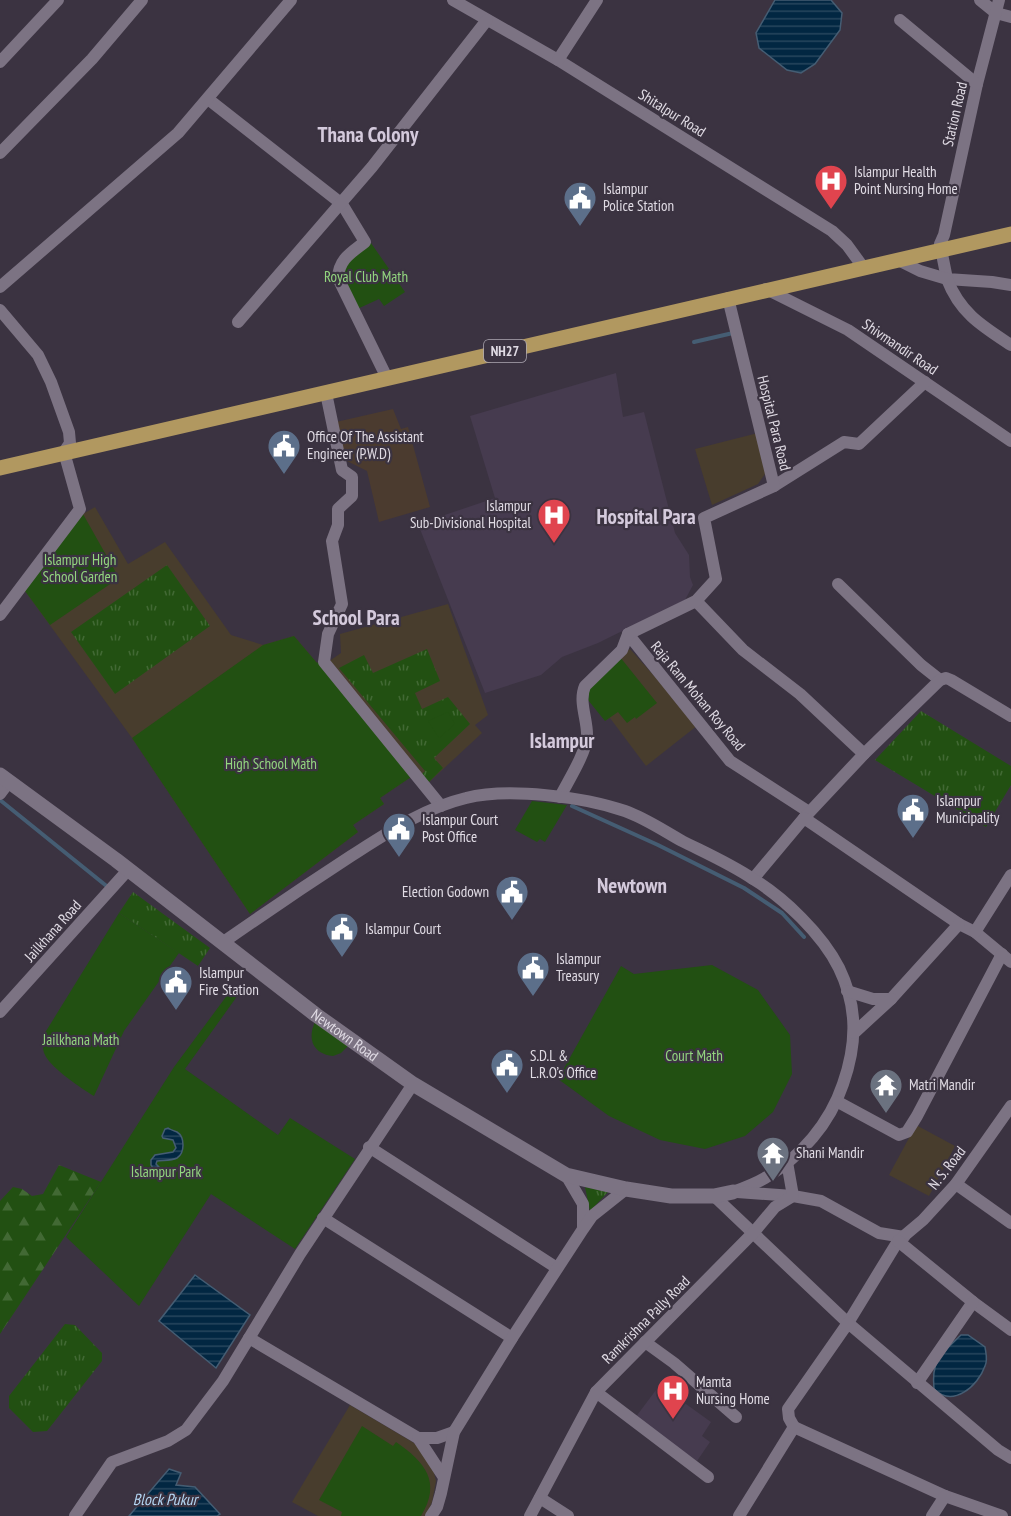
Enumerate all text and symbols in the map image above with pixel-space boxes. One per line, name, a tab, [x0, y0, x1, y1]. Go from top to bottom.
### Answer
street label: Station Road	[938, 80, 971, 148]
street label: Shitalpur Road	[635, 84, 709, 141]
district label: Thana Colony	[318, 121, 419, 148]
place label: Islampur Health Point Nursing Home	[854, 162, 958, 198]
hospital icon: Islampur Health Point Nursing Home	[813, 163, 849, 210]
place label: Islampur Police Station	[603, 179, 674, 215]
public building icon: Islampur Police Station	[562, 180, 598, 227]
park label: Royal Club Math	[324, 267, 408, 286]
street label: Shivmandir Road	[859, 314, 942, 379]
road number: NH27	[484, 340, 526, 362]
street label: Hospital Para Road	[753, 373, 795, 472]
place label: Office Of The Assistant Engineer (P.W.D)	[307, 427, 424, 463]
public building icon: Office Of The Assistant Engineer (P.W.D)	[266, 428, 302, 475]
place label: Islampur Sub-Divisional Hospital	[410, 496, 532, 532]
hospital icon: Islampur Sub-Divisional Hospital	[536, 497, 572, 544]
district label: Hospital Para	[596, 503, 696, 530]
park label: Islampur High School Garden	[43, 550, 117, 586]
district label: School Para	[312, 604, 400, 631]
street label: Raja Ram Mohan Roy Road	[647, 637, 750, 754]
district label: Islampur	[530, 727, 595, 754]
park label: High School Math	[225, 754, 317, 773]
place label: Islampur Municipality	[936, 791, 1000, 827]
public building icon: Islampur Municipality	[895, 792, 931, 839]
place label: Islampur Court Post Office	[422, 810, 498, 846]
public building icon: Islampur Court Post Office	[381, 811, 417, 858]
district label: Newtown	[597, 872, 667, 899]
public building icon: Election Godown	[494, 874, 530, 921]
place label: Election Godown	[402, 882, 489, 901]
street label: Jailkhana Road	[19, 896, 85, 966]
public building icon: Islampur Court	[324, 911, 360, 958]
place label: Islampur Court	[365, 919, 441, 938]
place label: Islampur Treasury	[556, 949, 602, 985]
public building icon: Islampur Treasury	[515, 950, 551, 997]
place label: Islampur Fire Station	[199, 963, 259, 999]
public building icon: Islampur Fire Station	[158, 964, 194, 1011]
street label: Newtown Road	[308, 1005, 382, 1065]
park label: Jailkhana Math	[42, 1030, 119, 1049]
place label: S.D.L & L.R.O’s Office	[530, 1046, 596, 1082]
park label: Court Math	[665, 1046, 723, 1065]
public building icon: S.D.L & L.R.O’s Office	[489, 1047, 525, 1094]
temple icon: Matri Mandir	[868, 1067, 904, 1114]
place label: Matri Mandir	[909, 1075, 976, 1094]
temple icon: Shani Mandir	[755, 1135, 791, 1182]
street label: N. S. Road	[924, 1142, 969, 1193]
place label: Shani Mandir	[796, 1143, 865, 1162]
park label: Islampur Park	[131, 1162, 201, 1181]
street label: Ramkrishna Pally Road	[598, 1272, 694, 1368]
place label: Mamta Nursing Home	[696, 1372, 770, 1408]
hospital icon: Mamta Nursing Home	[655, 1373, 691, 1420]
water label: Block Pukur	[133, 1489, 200, 1509]

